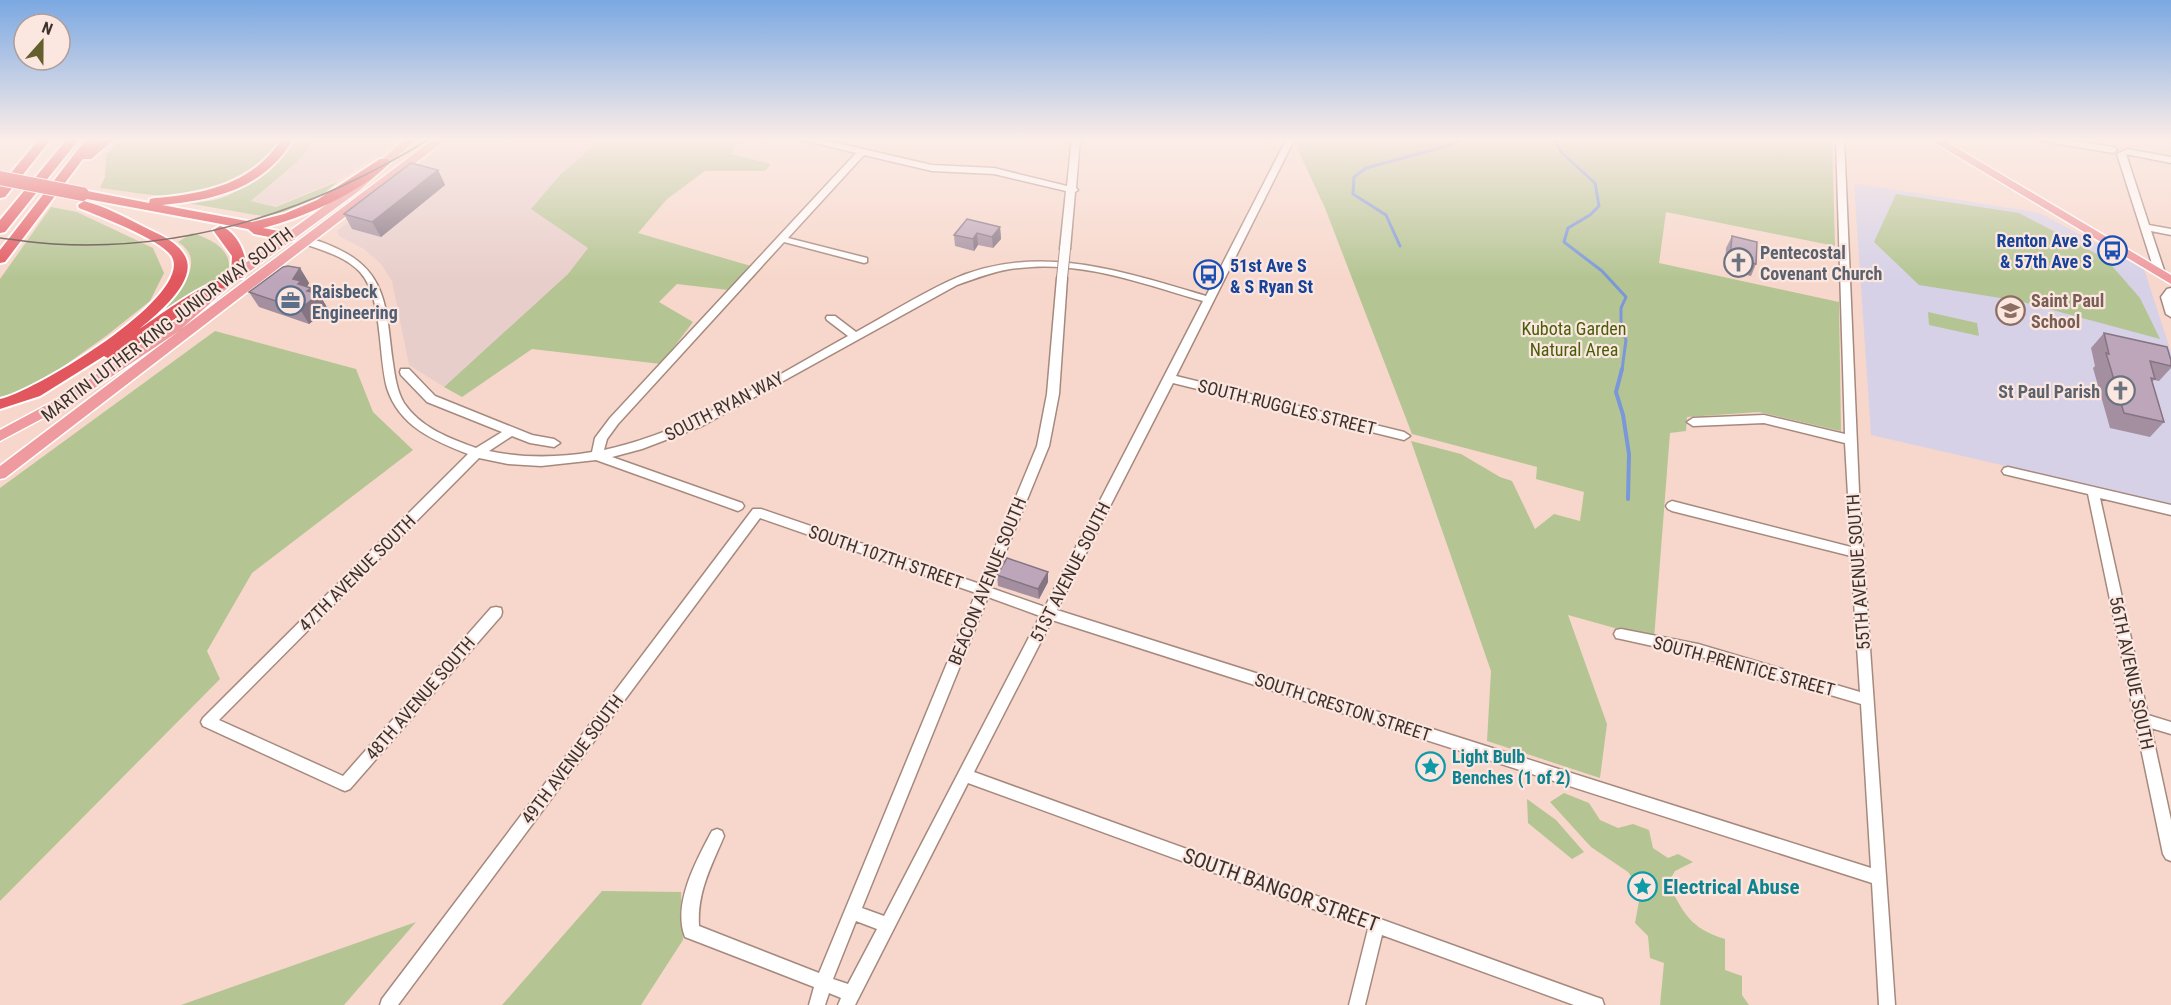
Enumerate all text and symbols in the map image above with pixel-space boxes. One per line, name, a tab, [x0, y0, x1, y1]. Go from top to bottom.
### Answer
north arrow	[12, 12, 72, 72]
text: N	[39, 18, 55, 39]
street label: MARTIN LUTHER KING JUNIOR WAY SOUTH	[37, 222, 297, 426]
place label: Renton Ave S & 57th Ave S	[1997, 230, 2092, 272]
bus stop icon: Renton Ave S & 57th Ave S	[2097, 234, 2129, 266]
place label: Pentecostal Covenant Church	[1760, 242, 1882, 284]
church icon: Pentecostal Covenant Church	[1723, 246, 1755, 278]
place label: 51st Ave S & S Ryan St	[1230, 255, 1313, 297]
bus stop icon: 51st Ave S & S Ryan St	[1193, 259, 1225, 291]
place label: Raisbeck Engineering	[312, 281, 398, 323]
office icon: Raisbeck Engineering	[275, 285, 307, 317]
place label: Saint Paul School	[2031, 290, 2104, 332]
school or university icon: Saint Paul School	[1994, 294, 2026, 326]
park label: Kubota Garden Natural Area	[1522, 318, 1626, 360]
street label: SOUTH RYAN WAY	[661, 367, 787, 445]
street label: SOUTH RUGGLES STREET	[1196, 375, 1378, 439]
church icon: St Paul Parish	[2105, 375, 2137, 407]
place label: St Paul Parish	[1998, 381, 2100, 402]
street label: 55TH AVENUE SOUTH	[1842, 493, 1874, 651]
street label: BEACON AVENUE SOUTH	[944, 494, 1030, 668]
street label: 51ST AVENUE SOUTH	[1026, 499, 1114, 645]
street label: 47TH AVENUE SOUTH	[294, 510, 420, 636]
street label: SOUTH 107TH STREET	[806, 521, 966, 593]
street label: 56TH AVENUE SOUTH	[2105, 594, 2159, 752]
street label: 48TH AVENUE SOUTH	[361, 632, 479, 764]
street label: SOUTH PRENTICE STREET	[1651, 632, 1837, 700]
street label: SOUTH CRESTON STREET	[1252, 669, 1434, 745]
street label: 49TH AVENUE SOUTH	[517, 690, 627, 828]
place label: Light Bulb Benches (1 of 2)	[1452, 746, 1571, 789]
place icon: Light Bulb Benches (1 of 2)	[1415, 750, 1447, 782]
street label: SOUTH BANGOR STREET	[1180, 843, 1382, 937]
place icon: Electrical Abuse	[1626, 871, 1658, 903]
place label: Electrical Abuse	[1663, 875, 1800, 899]

